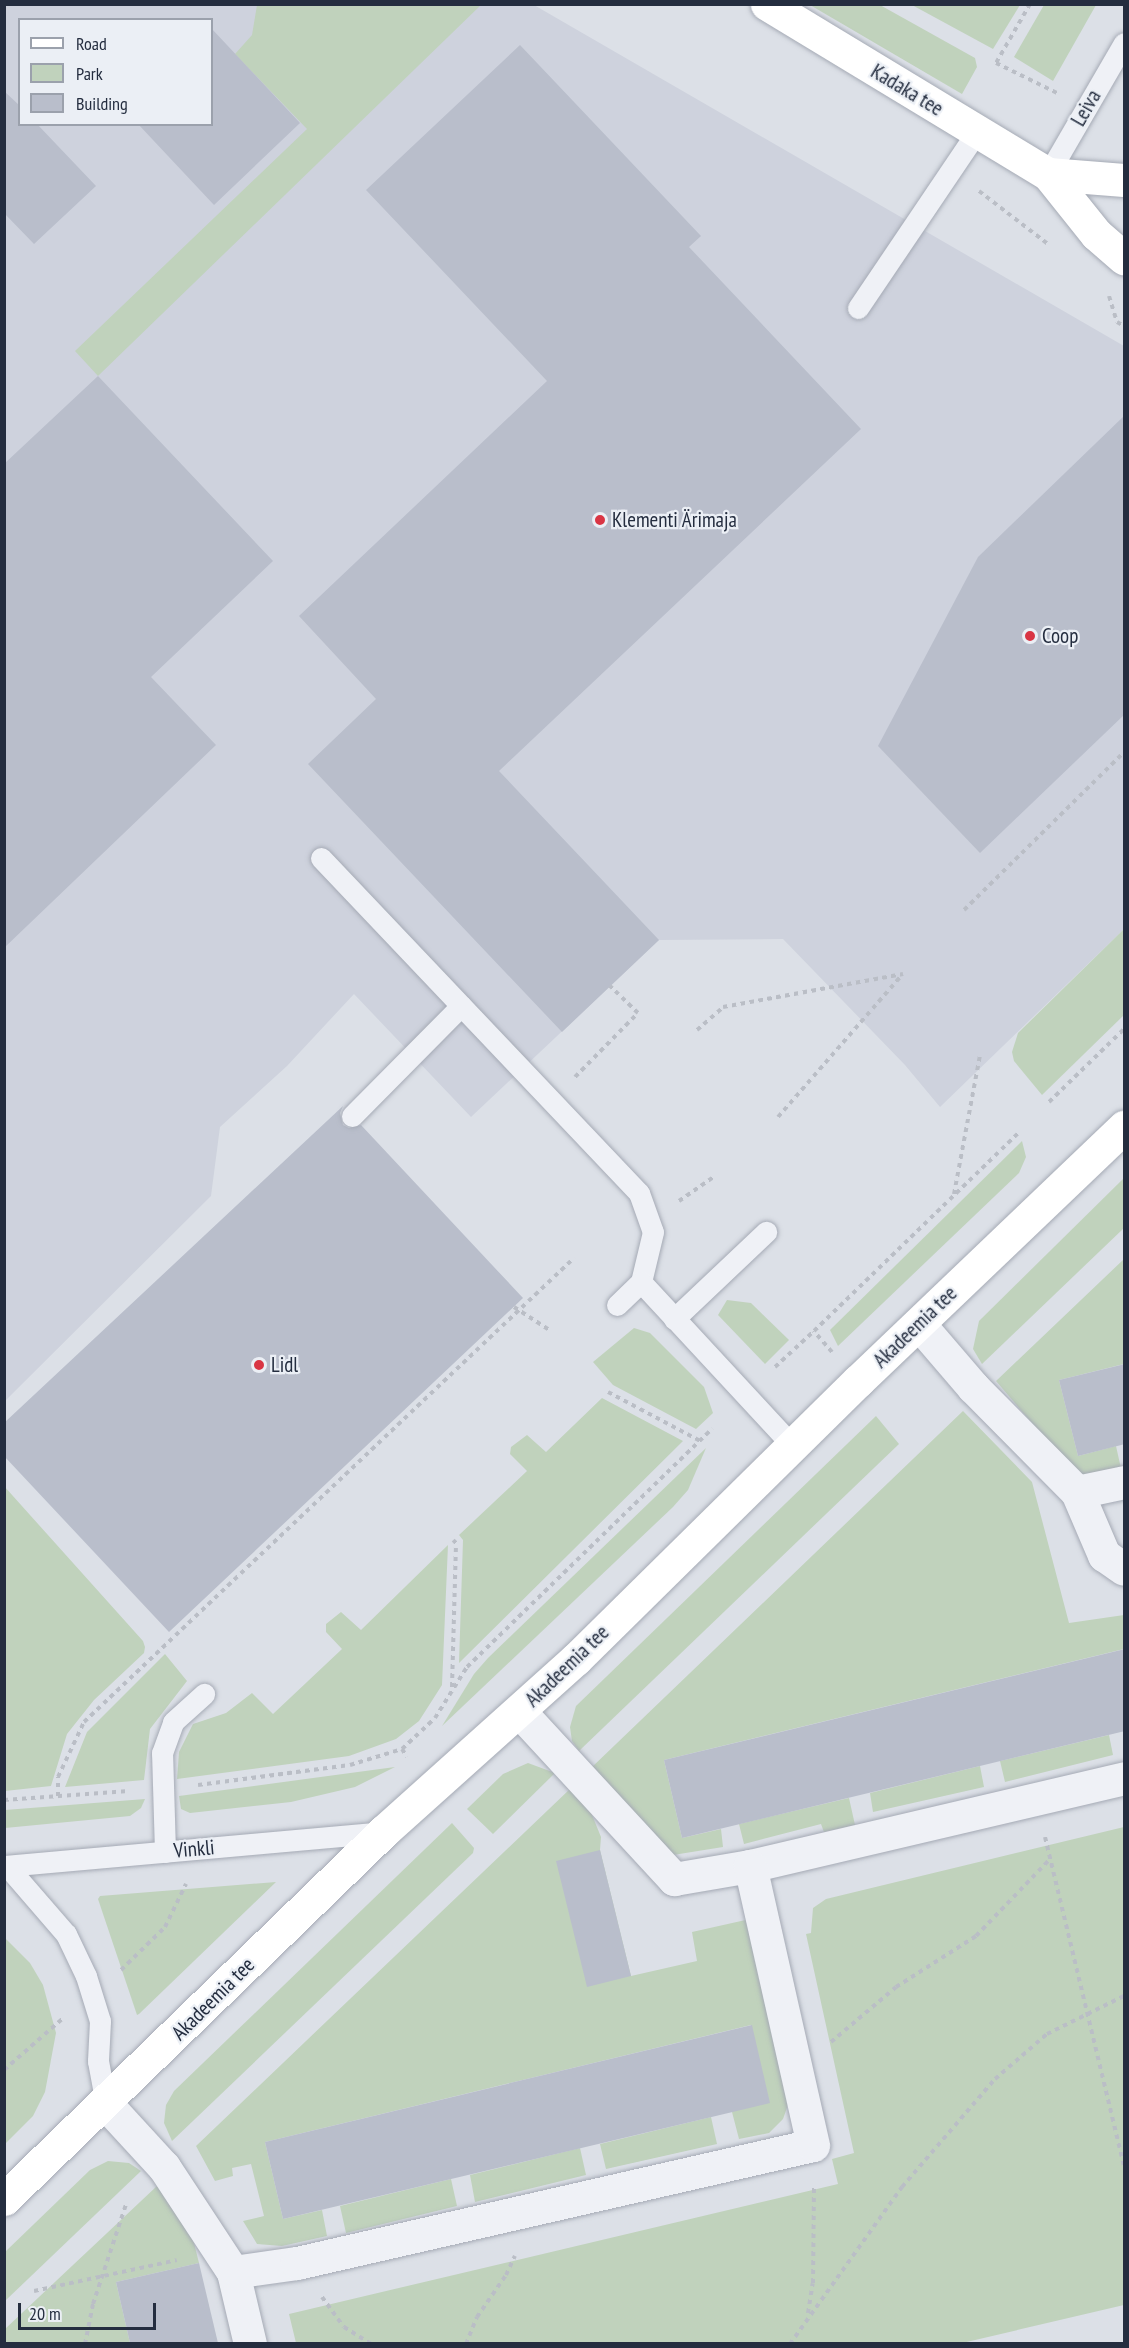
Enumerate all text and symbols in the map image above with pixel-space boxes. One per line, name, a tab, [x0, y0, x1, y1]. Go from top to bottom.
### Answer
legend	[18, 18, 213, 126]
text: Road	[76, 32, 107, 55]
street label: Kadaka tee	[866, 59, 948, 121]
text: Park	[76, 62, 103, 85]
street label: Leiva	[1066, 85, 1106, 131]
text: Building	[76, 92, 128, 115]
place label: Klementi Ärimaja	[612, 507, 737, 533]
marker: Klementi Ärimaja	[593, 513, 607, 527]
place label: Coop	[1042, 623, 1078, 649]
marker: Coop	[1023, 629, 1037, 643]
street label: Akadeemia tee	[868, 1281, 962, 1373]
place label: Lidl	[271, 1352, 298, 1378]
marker: Lidl	[252, 1358, 266, 1372]
street label: Akadeemia tee	[520, 1620, 614, 1712]
street label: Vinkli	[172, 1835, 216, 1863]
street label: Akadeemia tee	[166, 1952, 260, 2046]
scale bar	[21, 2291, 159, 2329]
text: 20 m	[29, 2302, 61, 2325]

